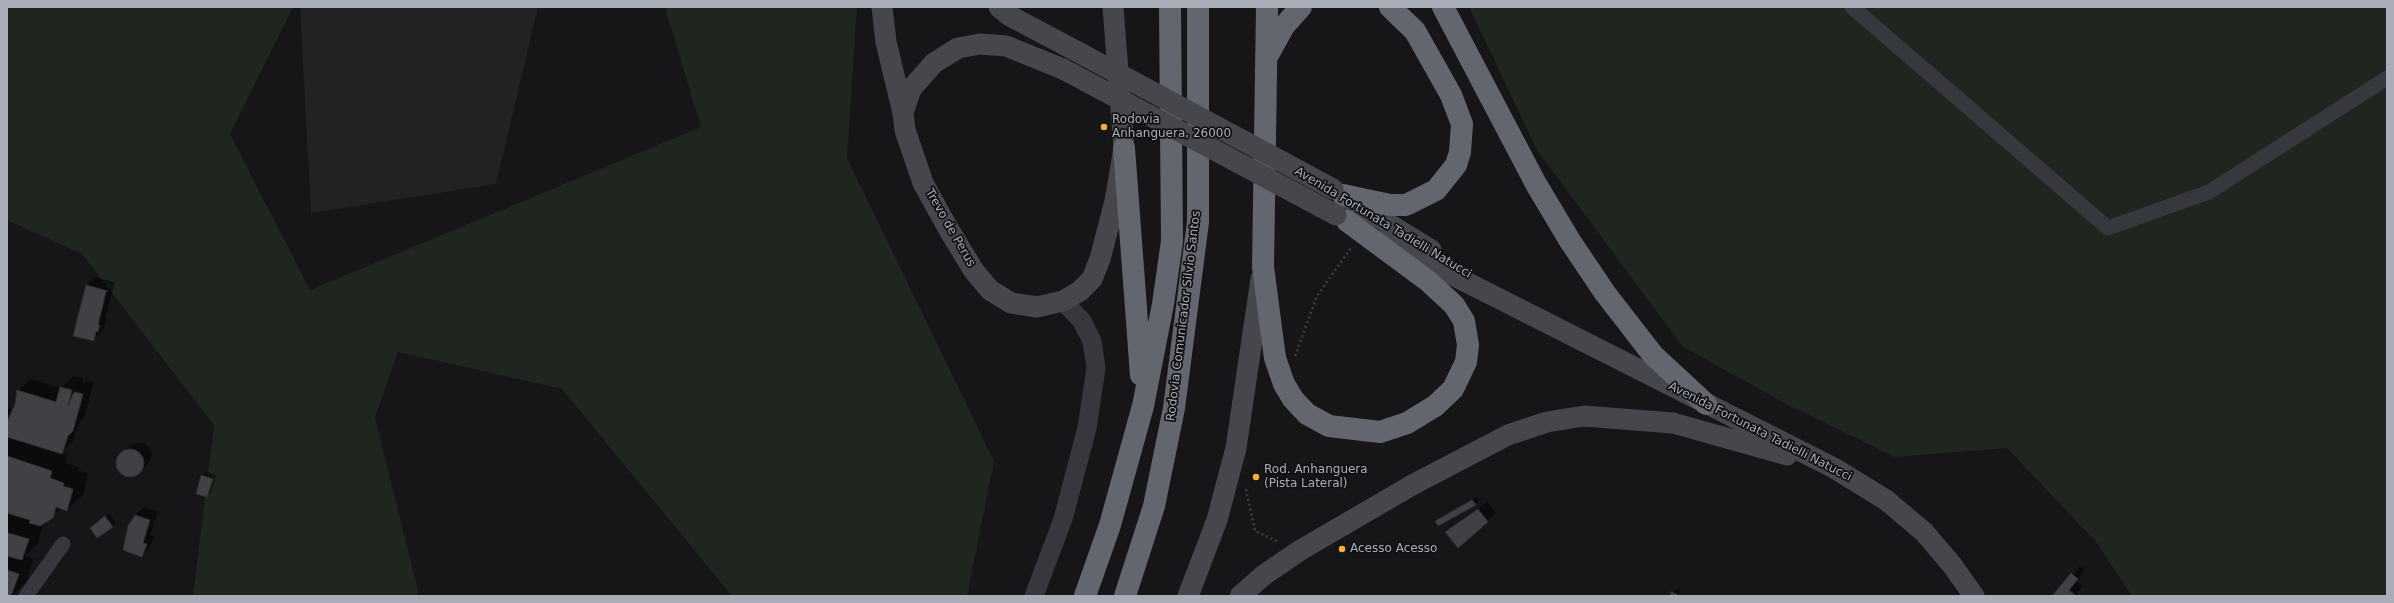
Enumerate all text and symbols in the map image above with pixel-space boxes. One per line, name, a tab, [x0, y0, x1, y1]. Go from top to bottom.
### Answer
place label: Rodovia Anhanguera, 26000	[1112, 113, 1231, 141]
marker: Rodovia Anhanguera, 26000	[1099, 122, 1109, 132]
street label: Avenida Fortunata Tadielli Natucci	[1292, 164, 1474, 282]
street label: Trevo de Perus	[922, 186, 978, 270]
street label: Rodovia Comunicador Silvio Santos	[1164, 210, 1204, 422]
street label: Avenida Fortunata Tadielli Natucci	[1666, 379, 1854, 485]
place label: Rod. Anhanguera (Pista Lateral)	[1264, 463, 1368, 491]
marker: Rod. Anhanguera (Pista Lateral)	[1251, 472, 1261, 482]
place label: Acesso Acesso	[1350, 542, 1437, 556]
marker: Acesso Acesso	[1337, 544, 1347, 554]

